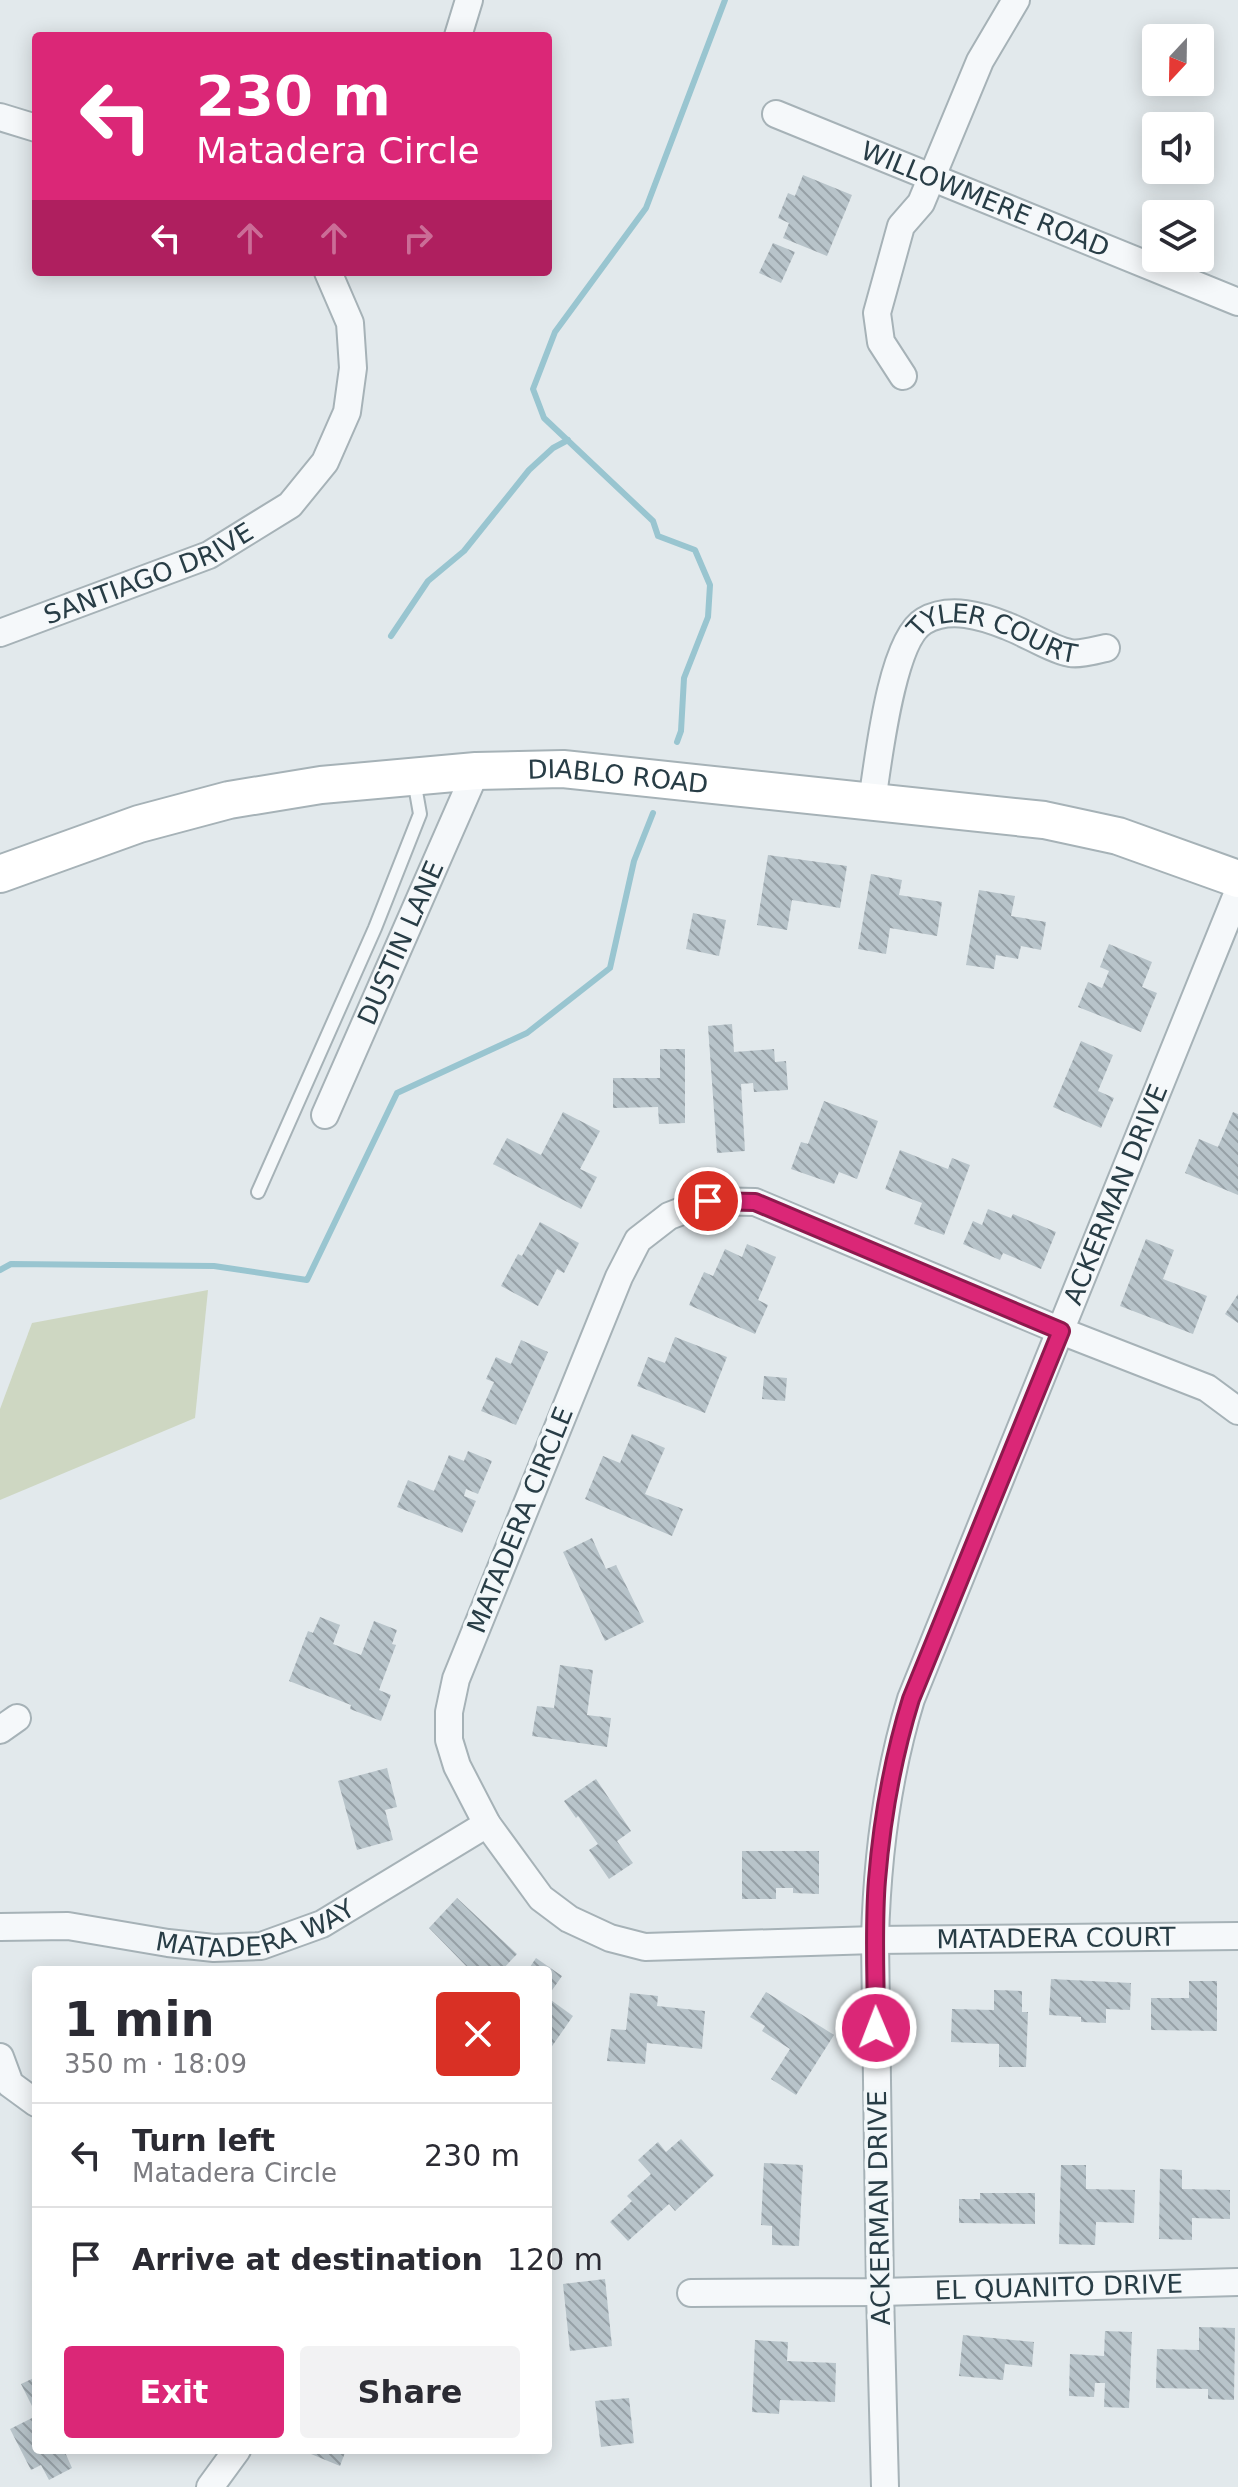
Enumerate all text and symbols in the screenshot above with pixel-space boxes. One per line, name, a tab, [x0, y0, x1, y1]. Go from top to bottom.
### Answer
north arrow	[1142, 24, 1214, 96]
map controls	[1142, 24, 1214, 272]
text: 230 m	[196, 63, 391, 128]
icon: left	[64, 64, 168, 168]
button: sound	[1142, 112, 1214, 184]
text: Matadera Circle	[196, 130, 480, 171]
street label: WILLOWMERE ROAD	[857, 135, 1114, 263]
button: layers	[1142, 200, 1214, 272]
icon: left	[144, 216, 188, 260]
icon: ahead	[228, 216, 272, 260]
icon: ahead	[312, 216, 356, 260]
icon: right	[396, 216, 440, 260]
street label: SANTIAGO DRIVE	[40, 517, 259, 630]
street label: TYLER COURT	[900, 598, 1080, 669]
street label: DIABLO ROAD	[527, 753, 710, 799]
street label: DUSTIN LANE	[352, 856, 450, 1029]
street label: ACKERMAN DRIVE	[1057, 1080, 1174, 1309]
pin	[674, 1167, 742, 1235]
icon: arrive	[686, 1179, 730, 1223]
street label: MATADERA CIRCLE	[461, 1403, 579, 1637]
street label: MATADERA WAY	[154, 1893, 360, 1963]
street label: MATADERA COURT	[936, 1922, 1176, 1954]
position arrow	[834, 1986, 918, 2070]
text: 1 min	[64, 1991, 215, 2047]
button: close	[436, 1992, 520, 2076]
text: 350 m · 18:09	[64, 2049, 247, 2079]
street label: ACKERMAN DRIVE	[862, 2090, 896, 2326]
text: Turn left	[132, 2123, 275, 2158]
icon: left	[64, 2133, 108, 2177]
text: 230 m	[424, 2138, 520, 2173]
text: Matadera Circle	[132, 2158, 337, 2188]
icon: arrive	[64, 2237, 108, 2281]
text: Arrive at destination	[132, 2242, 483, 2277]
text: 120 m	[507, 2242, 603, 2277]
street label: EL QUANITO DRIVE	[934, 2269, 1183, 2305]
button: Exit	[64, 2346, 284, 2438]
button: Share	[300, 2346, 520, 2438]

